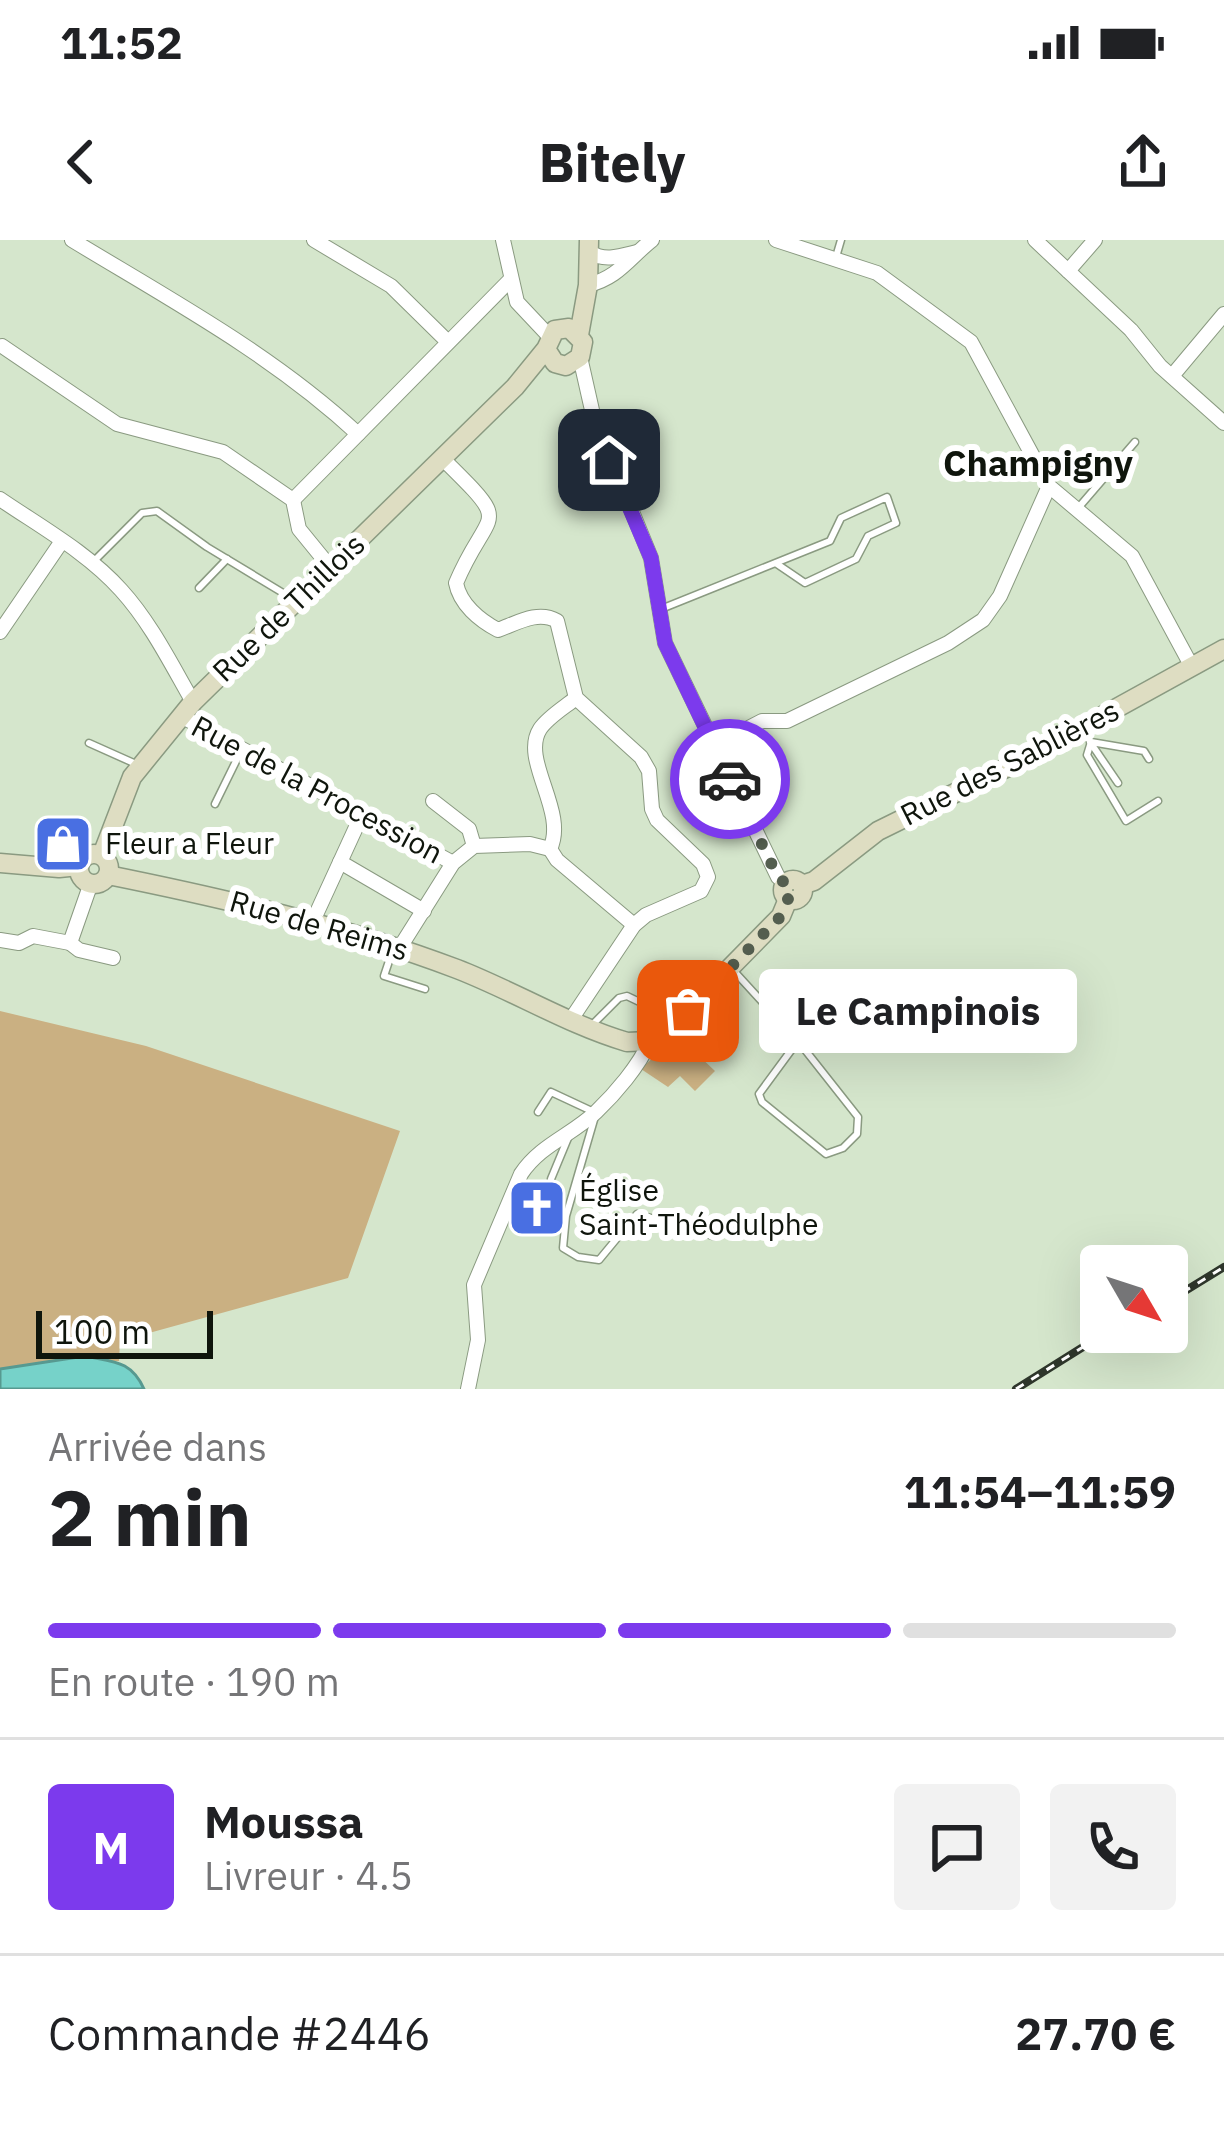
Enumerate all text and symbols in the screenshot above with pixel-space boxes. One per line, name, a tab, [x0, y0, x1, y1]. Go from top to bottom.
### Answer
text: 11:52	[60, 13, 183, 71]
text: Bitely	[538, 127, 686, 197]
icon: back	[48, 129, 114, 195]
icon: share	[1110, 129, 1176, 195]
pin	[558, 409, 660, 511]
icon: home	[576, 427, 642, 493]
district label: Champigny	[943, 439, 1134, 486]
street label: Rue de Thillois	[203, 524, 373, 690]
street label: Rue des Sablières	[893, 690, 1125, 834]
street label: Rue de la Procession	[185, 706, 450, 871]
courier	[670, 719, 790, 839]
icon: car	[697, 746, 763, 812]
shop icon: Fleur a Fleur	[32, 813, 94, 875]
place label: Fleur a Fleur	[105, 823, 274, 862]
street label: Rue de Reims	[225, 880, 413, 969]
pin	[637, 960, 739, 1062]
callout: Le Campinois	[760, 969, 1078, 1053]
icon: bag	[655, 978, 721, 1044]
text: Le Campinois	[796, 985, 1040, 1036]
place label: Église Saint-Théodulphe	[579, 1170, 818, 1243]
church icon: Église Saint-Théodulphe	[506, 1177, 568, 1239]
north arrow	[1080, 1245, 1188, 1353]
map controls	[1080, 1245, 1188, 1353]
scale bar	[36, 1305, 213, 1358]
text: 100 m	[54, 1310, 150, 1353]
text: Arrivée dans	[48, 1421, 267, 1472]
text: 11:54–11:59	[904, 1462, 1176, 1520]
text: 2 min	[48, 1466, 252, 1567]
text: En route · 190 m	[48, 1656, 340, 1707]
button: chat	[894, 1784, 1020, 1910]
button: phone	[1050, 1784, 1176, 1910]
text: Moussa	[204, 1792, 364, 1850]
text: M	[93, 1818, 129, 1876]
text: Livreur · 4.5	[204, 1850, 413, 1901]
text: Commande #2446	[48, 2004, 431, 2062]
text: 27.70 €	[1015, 2004, 1176, 2062]

